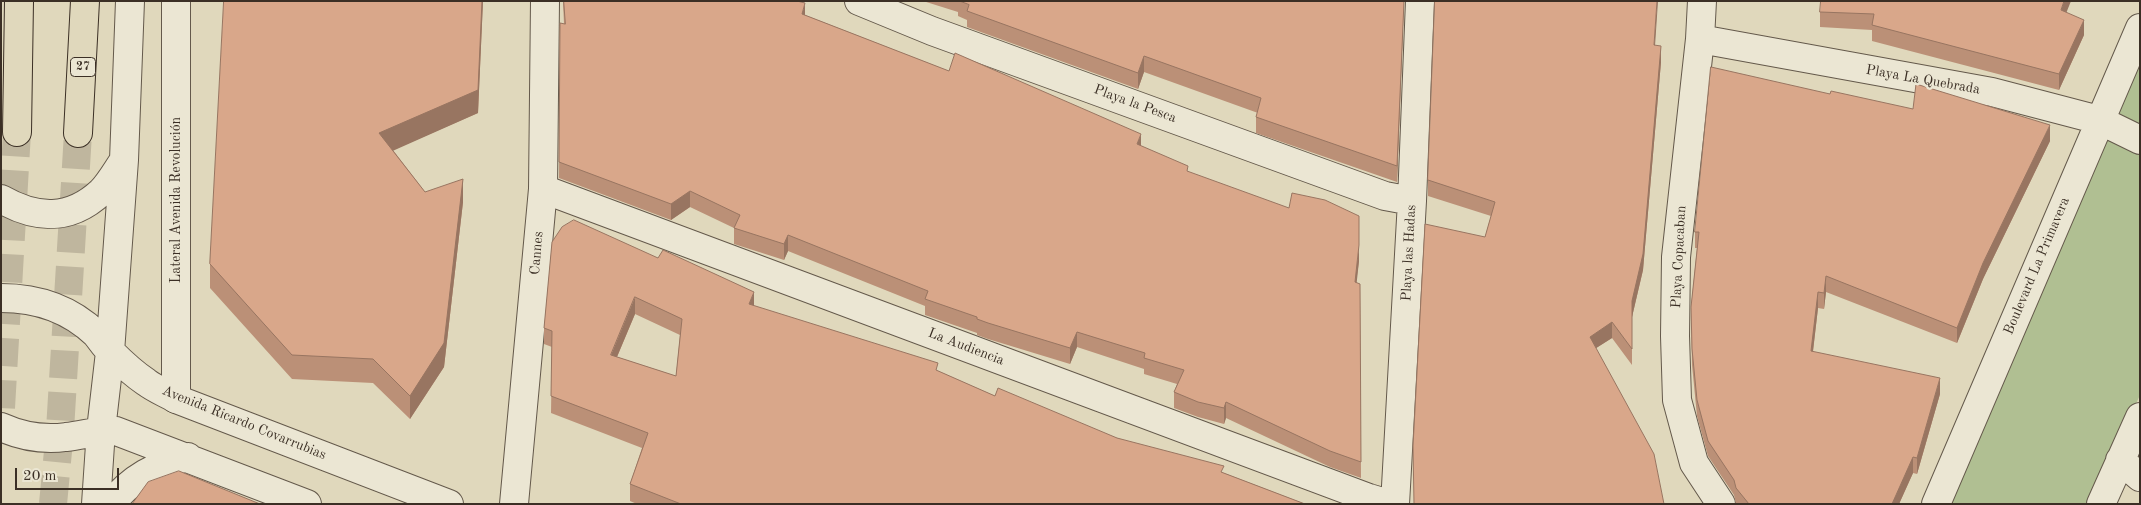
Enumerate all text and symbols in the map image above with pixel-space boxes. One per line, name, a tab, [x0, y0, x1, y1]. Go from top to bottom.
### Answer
road number: 27	[70, 58, 96, 76]
street label: Playa La Quebrada	[1865, 62, 1981, 98]
street label: Playa la Pesca	[1091, 81, 1179, 127]
street label: Lateral Avenida Revolución	[168, 117, 184, 283]
street label: Boulevard La Primavera	[2000, 195, 2074, 337]
street label: Playa las Hadas	[1398, 204, 1420, 302]
street label: Playa Copacaban	[1668, 205, 1690, 309]
street label: Cannes	[527, 230, 547, 276]
street label: La Audiencia	[926, 325, 1006, 369]
street label: Avenida Ricardo Covarrubias	[159, 382, 329, 464]
scale bar	[18, 458, 121, 490]
text: 20 m	[23, 469, 57, 484]

